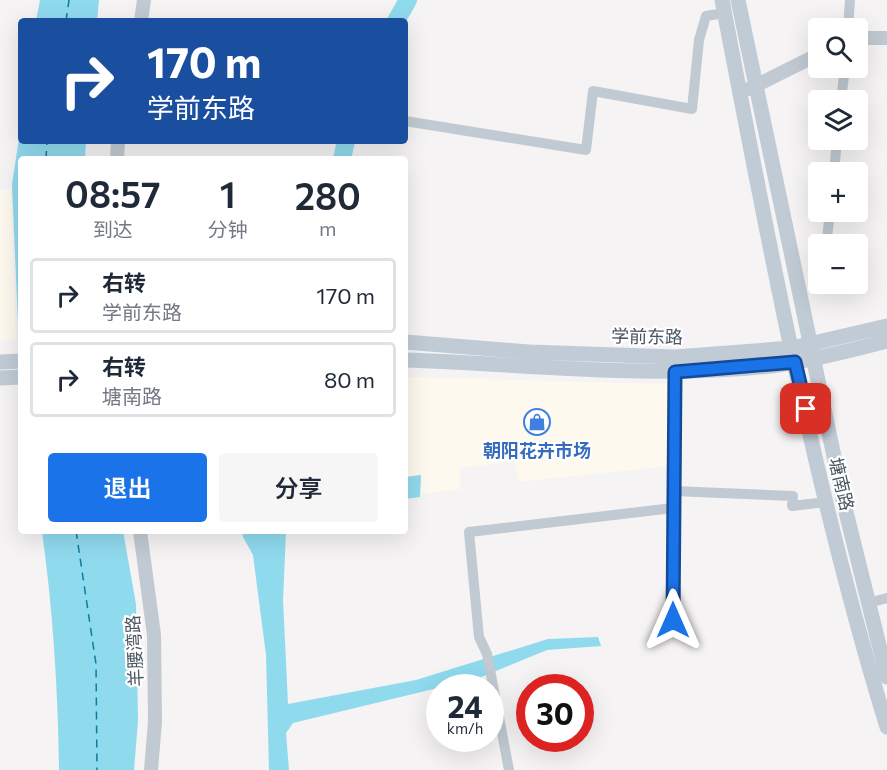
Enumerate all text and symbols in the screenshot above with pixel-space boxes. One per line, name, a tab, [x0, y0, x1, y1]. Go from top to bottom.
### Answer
map controls	[808, 18, 868, 294]
button: search	[808, 18, 868, 78]
text: 170 m	[147, 35, 261, 87]
icon: right	[48, 42, 126, 120]
button: layers	[808, 90, 868, 150]
text: 学前东路	[147, 91, 255, 124]
button: +	[808, 162, 868, 222]
text: 08:57	[65, 171, 161, 215]
text: 1	[220, 171, 236, 215]
text: 280	[295, 173, 361, 217]
text: m	[319, 216, 337, 240]
text: 到达	[93, 217, 133, 241]
text: 分钟	[208, 217, 248, 241]
button: −	[808, 234, 868, 294]
text: 右转	[102, 269, 146, 296]
icon: right	[51, 279, 84, 312]
text: 170 m	[316, 282, 375, 309]
text: 学前东路	[102, 300, 182, 324]
street label: 学前东路	[611, 324, 683, 348]
text: 右转	[102, 353, 146, 380]
icon: right	[51, 363, 84, 396]
text: 80 m	[324, 366, 375, 393]
pin	[780, 383, 831, 434]
text: 塘南路	[102, 384, 162, 408]
icon: arrive	[789, 392, 822, 425]
shop icon: 朝阳花卉市场	[522, 407, 552, 437]
place label: 朝阳花卉市场	[483, 439, 591, 461]
button: 退出	[48, 453, 207, 522]
button: 分享	[219, 453, 378, 522]
street label: 塘南路	[825, 455, 859, 513]
position arrow	[641, 588, 705, 652]
street label: 羊腰湾路	[121, 614, 147, 688]
speed limit sign: 30	[516, 674, 594, 752]
text: 24	[447, 687, 483, 724]
text: km/h	[447, 719, 483, 737]

